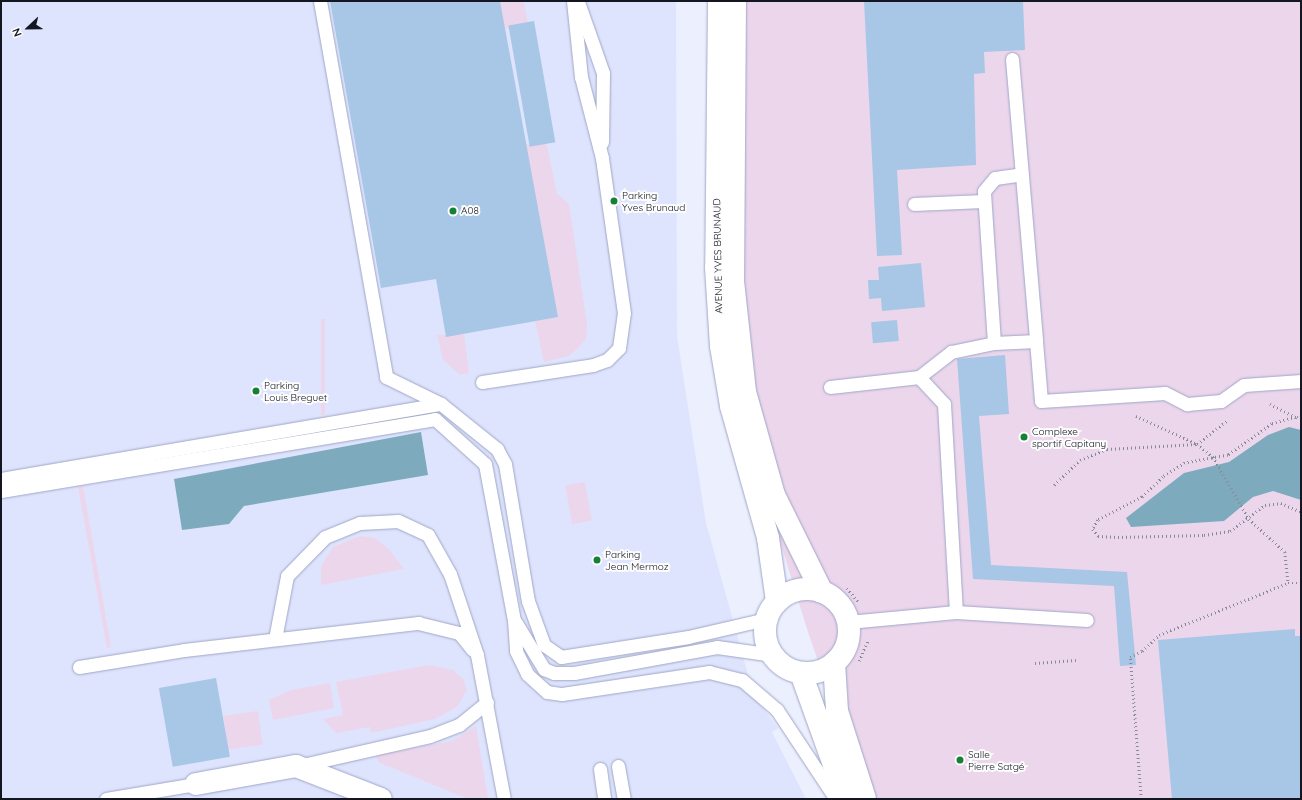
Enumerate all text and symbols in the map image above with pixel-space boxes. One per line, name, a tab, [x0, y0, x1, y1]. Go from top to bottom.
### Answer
north arrow	[8, 8, 48, 48]
text: N	[9, 26, 25, 39]
place label: Parking Yves Brunaud	[622, 189, 685, 212]
marker: Parking Yves Brunaud	[609, 196, 619, 206]
street label: AVENUE YVES BRUNAUD	[711, 198, 725, 314]
place label: A08	[461, 205, 479, 217]
marker: A08	[448, 206, 458, 216]
place label: Parking Louis Breguet	[264, 379, 327, 402]
marker: Parking Louis Breguet	[251, 386, 261, 396]
place label: Complexe sportif Capitany	[1032, 425, 1106, 448]
marker: Complexe sportif Capitany	[1019, 432, 1029, 442]
place label: Parking Jean Mermoz	[605, 548, 669, 572]
marker: Parking Jean Mermoz	[592, 555, 602, 565]
place label: Salle Pierre Satgé	[968, 748, 1024, 772]
marker: Salle Pierre Satgé	[955, 755, 965, 765]

